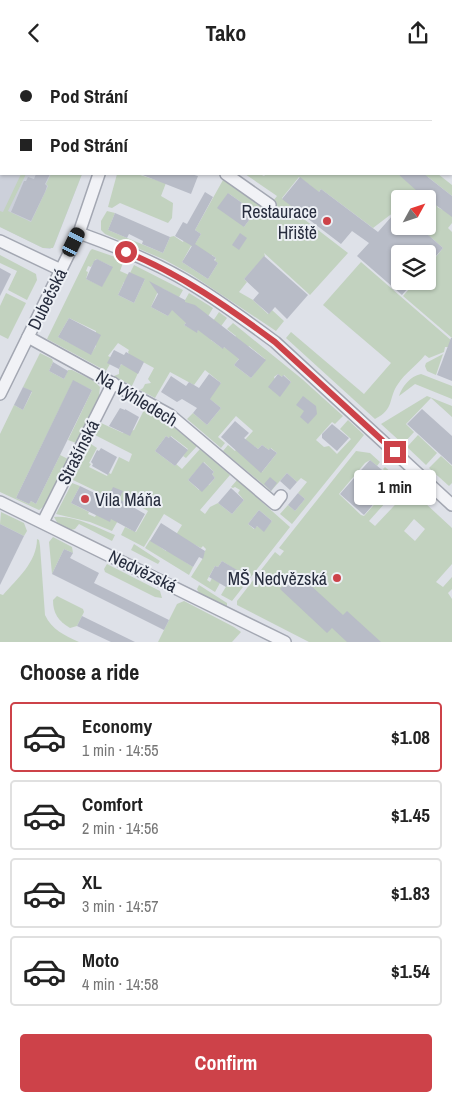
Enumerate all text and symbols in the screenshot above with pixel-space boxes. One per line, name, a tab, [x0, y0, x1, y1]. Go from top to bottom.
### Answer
text: Tako	[206, 18, 246, 48]
icon: back	[20, 19, 48, 47]
icon: share	[404, 19, 432, 47]
text: Pod Strání	[50, 83, 128, 109]
text: Pod Strání	[50, 132, 128, 158]
north arrow	[391, 190, 436, 235]
map controls	[391, 190, 436, 290]
place label: Restaurace Hřiště	[242, 199, 317, 245]
marker: Restaurace Hřiště	[321, 215, 333, 227]
car	[60, 225, 87, 259]
route start	[115, 241, 137, 263]
button: layers	[391, 245, 436, 290]
street label: Dubečská	[21, 264, 73, 334]
street label: Na Výhledech	[91, 364, 183, 432]
street label: Strašínská	[51, 415, 105, 489]
route end	[384, 441, 406, 463]
callout: 1 min	[354, 469, 436, 505]
text: 1 min	[378, 476, 412, 498]
place label: Vila Máňa	[95, 487, 161, 512]
marker: Vila Máňa	[79, 493, 91, 505]
street label: Nedvězská	[105, 544, 181, 598]
place label: MŠ Nedvězská	[228, 566, 327, 591]
marker: MŠ Nedvězská	[331, 572, 343, 584]
text: Choose a ride	[20, 657, 139, 687]
text: Economy	[82, 713, 152, 739]
icon: car	[22, 715, 67, 760]
text: $1.08	[391, 724, 430, 750]
text: 1 min · 14:55	[82, 739, 159, 761]
text: Comfort	[82, 791, 143, 817]
icon: car	[22, 793, 67, 838]
text: $1.45	[391, 802, 430, 828]
text: 2 min · 14:56	[82, 817, 159, 839]
text: XL	[82, 869, 102, 895]
icon: car	[22, 871, 67, 916]
text: $1.83	[391, 880, 430, 906]
text: 3 min · 14:57	[82, 895, 159, 917]
text: Moto	[82, 947, 119, 973]
icon: car	[22, 949, 67, 994]
text: $1.54	[391, 958, 430, 984]
text: 4 min · 14:58	[82, 973, 159, 995]
button: Confirm	[20, 1034, 432, 1092]

